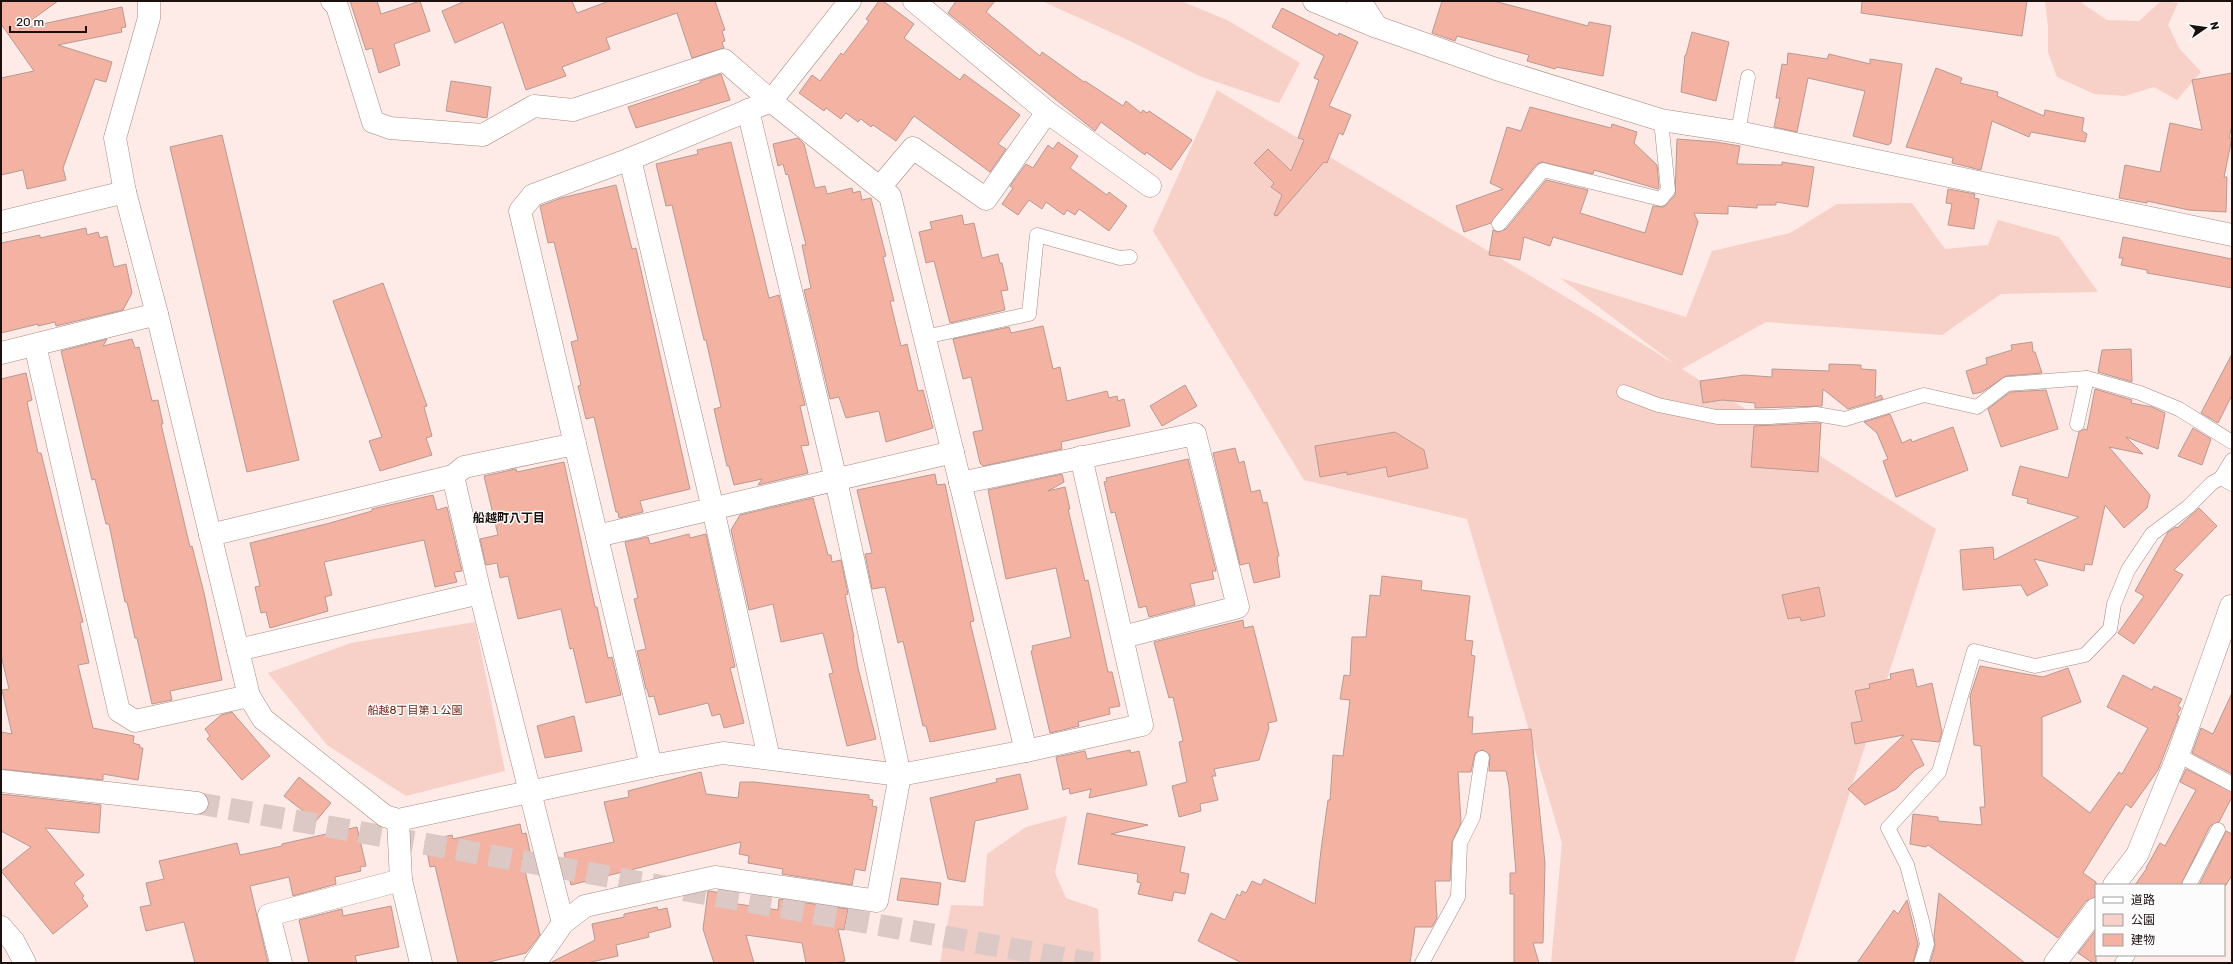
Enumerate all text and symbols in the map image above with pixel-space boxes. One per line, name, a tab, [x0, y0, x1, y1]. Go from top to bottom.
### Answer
scale bar	[10, 8, 86, 34]
north arrow	[2185, 8, 2225, 48]
text: 20 m	[16, 15, 44, 29]
text: N	[2207, 21, 2221, 31]
district label: 船越町八丁目	[473, 511, 545, 525]
park label: 船越8丁目第１公園	[368, 704, 463, 717]
legend	[2095, 884, 2225, 956]
text: 道路	[2131, 893, 2155, 907]
text: 公園	[2131, 913, 2155, 927]
text: 建物	[2131, 933, 2155, 947]

